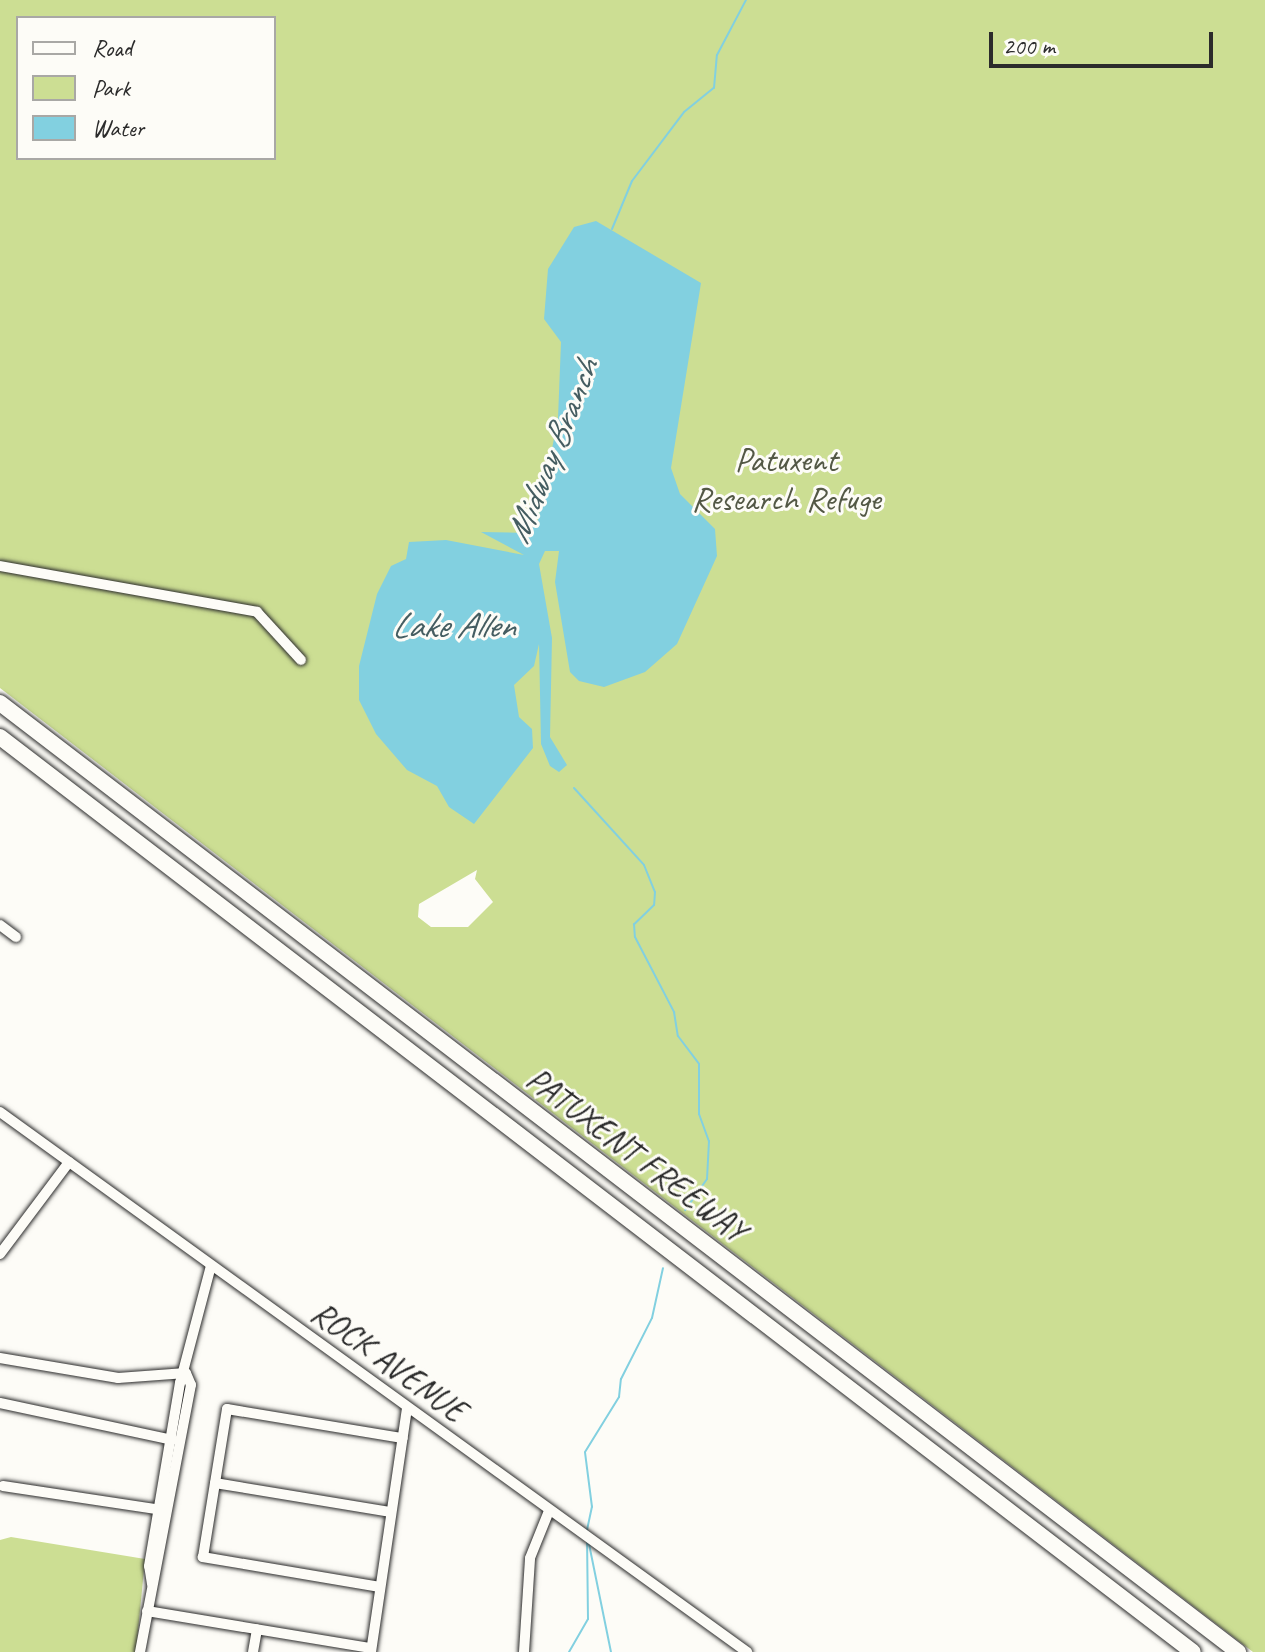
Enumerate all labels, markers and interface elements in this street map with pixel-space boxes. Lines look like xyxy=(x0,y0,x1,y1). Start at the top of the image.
legend xyxy=(16,16,276,160)
scale bar xyxy=(993,16,1217,66)
text: 200 m xyxy=(1003,31,1055,61)
text: Road xyxy=(92,33,132,63)
text: Park xyxy=(92,73,130,103)
text: Water xyxy=(92,113,144,143)
water label: Midway Branch xyxy=(495,353,609,549)
park label: Patuxent Research Refuge xyxy=(691,439,881,518)
water label: Lake Allen xyxy=(392,604,514,648)
street label: PATUXENT FREEWAY xyxy=(520,1059,754,1249)
street label: ROCK AVENUE xyxy=(304,1292,474,1430)

